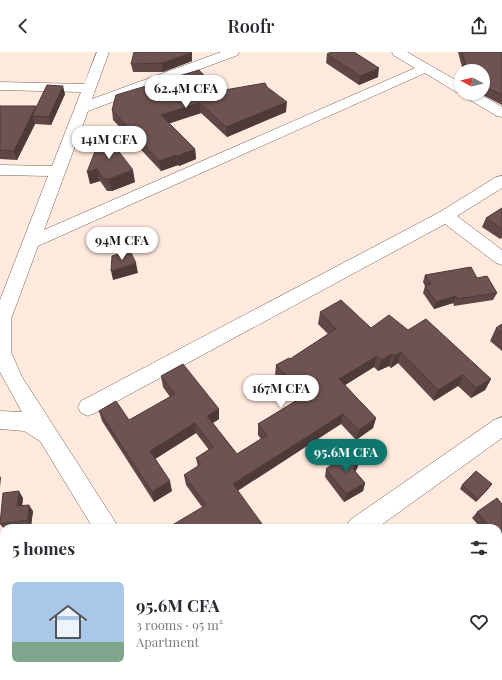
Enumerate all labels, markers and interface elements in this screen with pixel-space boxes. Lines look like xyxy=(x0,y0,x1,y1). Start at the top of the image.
text: Roofr xyxy=(228,14,274,38)
icon: back xyxy=(12,15,34,37)
icon: share xyxy=(468,15,490,37)
north arrow xyxy=(454,64,490,100)
map controls xyxy=(454,64,490,100)
pin: 62.4M CFA xyxy=(140,75,232,109)
text: 62.4M CFA xyxy=(154,79,218,96)
pin: 141M CFA xyxy=(68,126,150,160)
text: 141M CFA xyxy=(81,130,137,147)
pin: 94M CFA xyxy=(85,227,159,261)
text: 94M CFA xyxy=(95,231,149,248)
pin: 167M CFA xyxy=(240,375,322,409)
text: 167M CFA xyxy=(252,379,310,396)
pin: 95.6M CFA xyxy=(300,439,392,473)
text: 95.6M CFA xyxy=(314,443,378,460)
text: 5 homes xyxy=(12,537,75,559)
icon: filters xyxy=(468,537,490,559)
text: 95.6M CFA xyxy=(136,594,220,616)
icon: home xyxy=(44,598,92,646)
icon: heart xyxy=(468,611,490,633)
text: 3 rooms · 95 m² xyxy=(136,616,223,633)
text: Apartment xyxy=(136,633,199,650)

